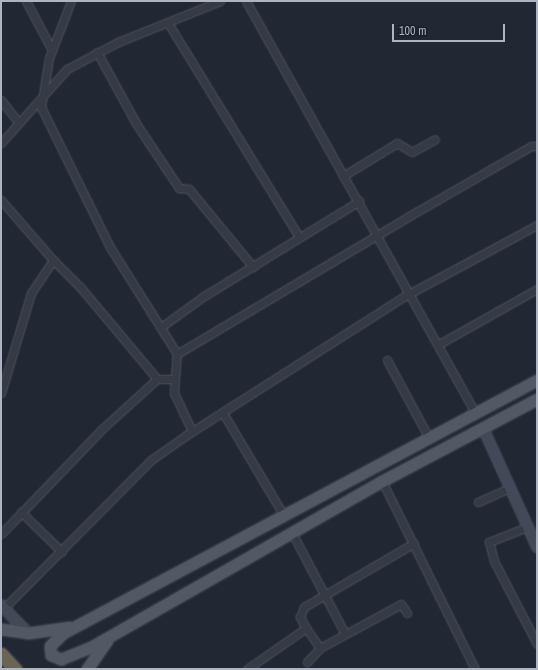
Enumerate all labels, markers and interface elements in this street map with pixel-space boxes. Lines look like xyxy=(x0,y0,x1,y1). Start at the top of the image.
scale bar xyxy=(394,16,507,42)
text: 100 m xyxy=(399,23,426,39)

